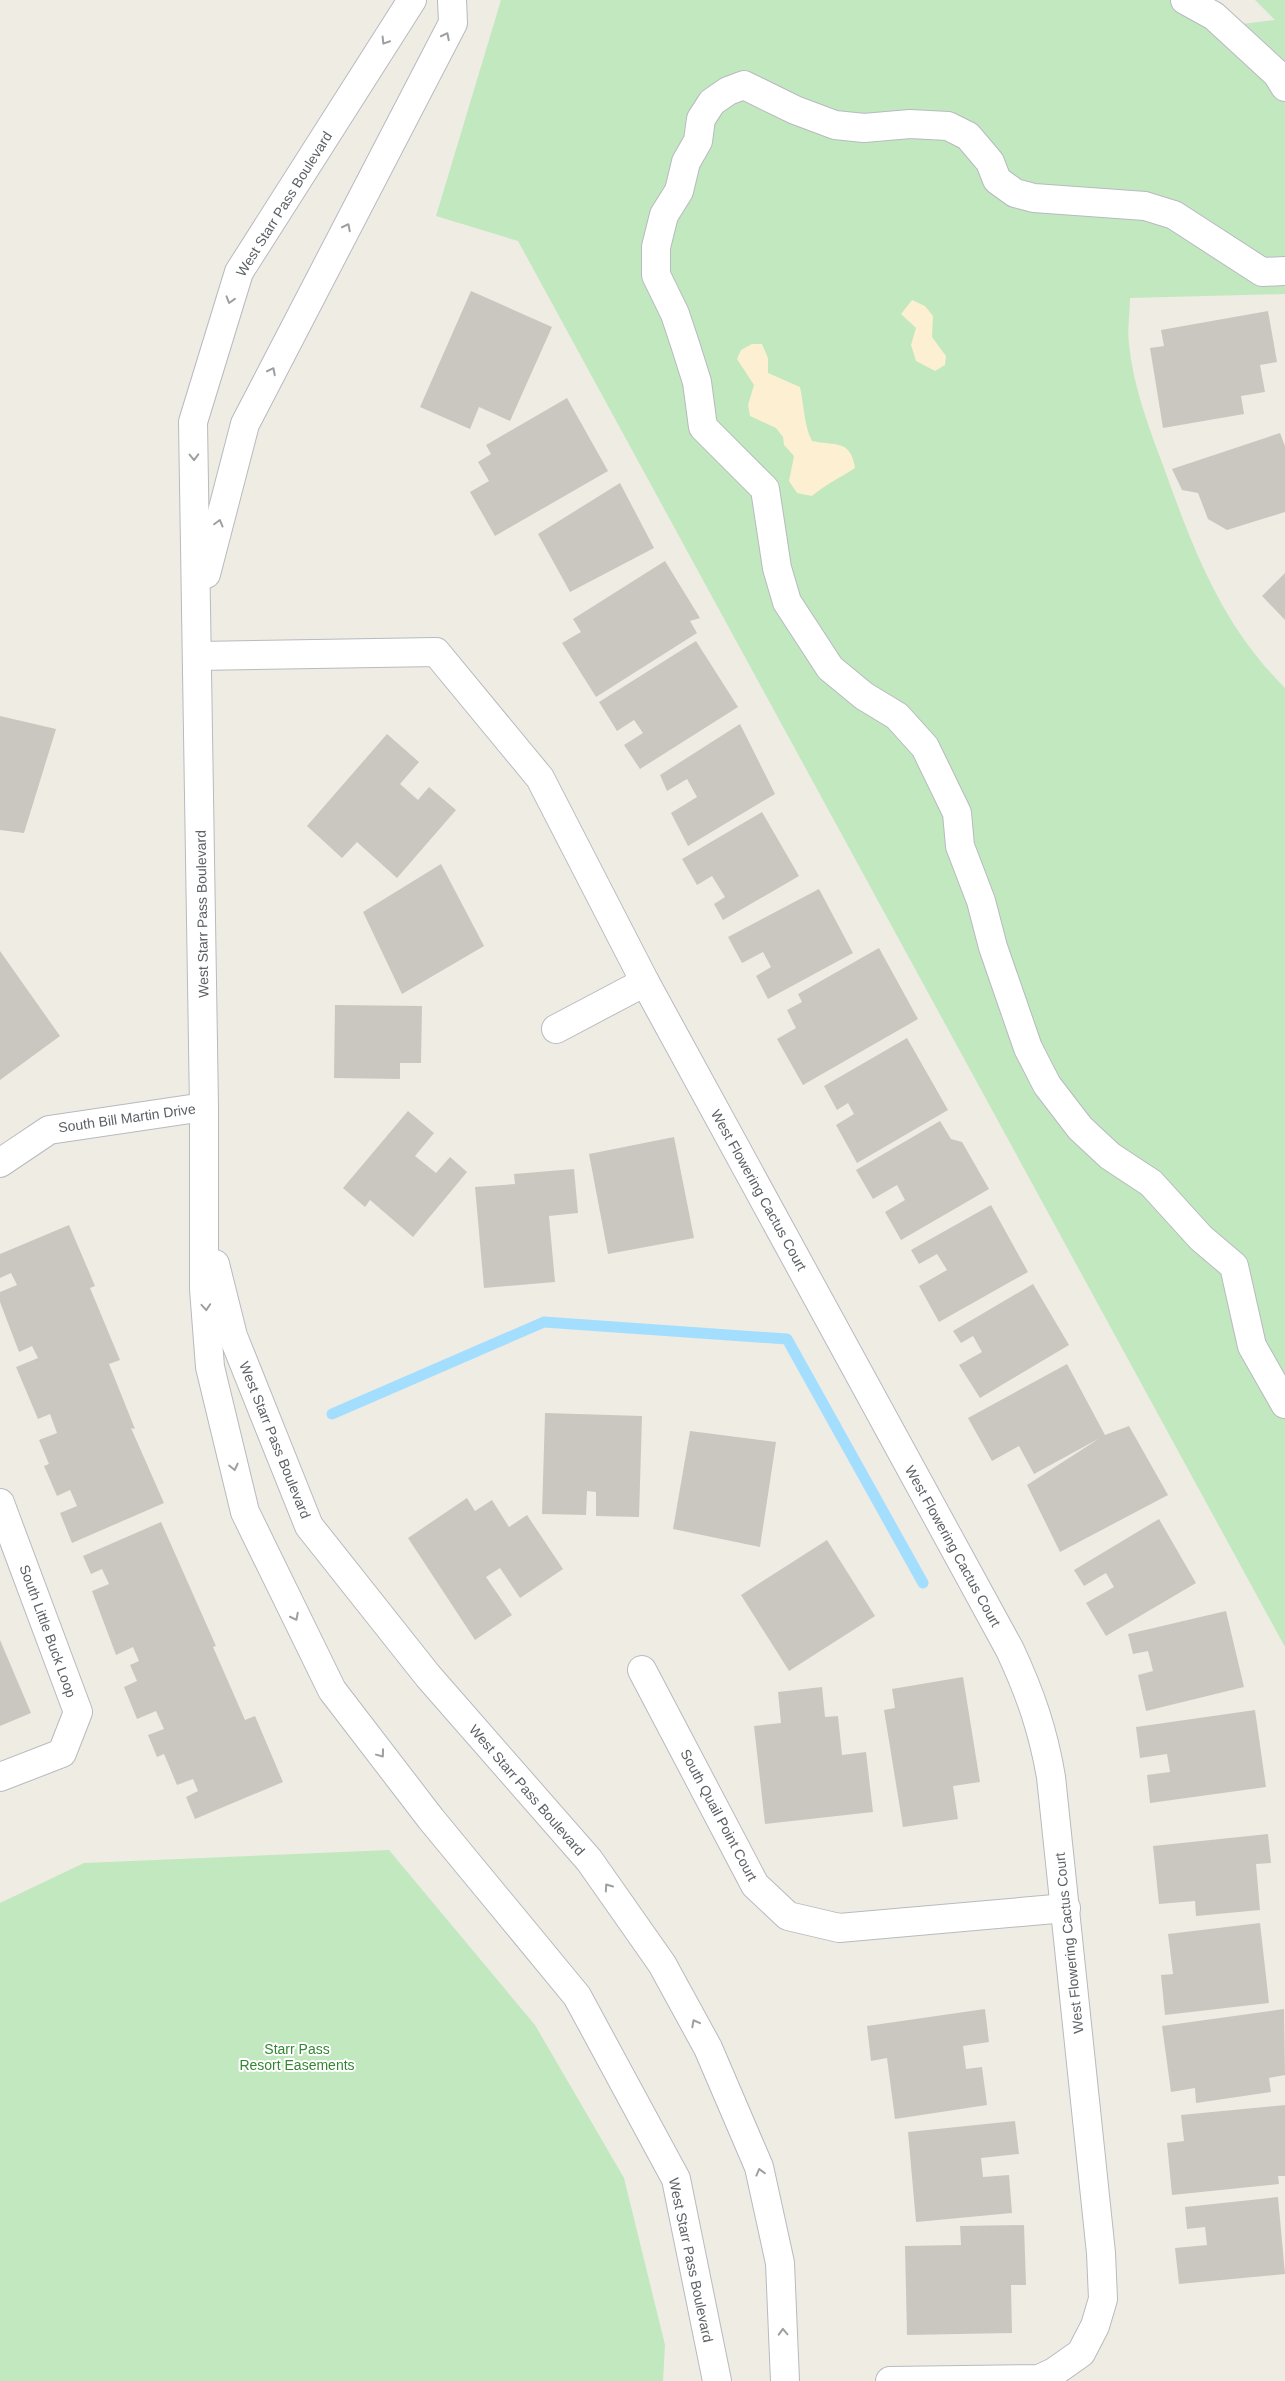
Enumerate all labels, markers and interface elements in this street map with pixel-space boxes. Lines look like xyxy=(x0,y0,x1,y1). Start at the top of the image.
one-way arrow xyxy=(440,32,450,41)
one-way arrow xyxy=(382,36,392,45)
street label: West Starr Pass Boulevard xyxy=(233,129,335,279)
one-way arrow xyxy=(341,223,351,232)
one-way arrow xyxy=(226,295,236,303)
one-way arrow xyxy=(266,367,276,376)
one-way arrow xyxy=(189,453,199,461)
one-way arrow xyxy=(213,519,224,528)
street label: West Starr Pass Boulevard xyxy=(193,830,211,998)
street label: South Bill Martin Drive xyxy=(57,1100,197,1136)
street label: West Flowering Cactus Court xyxy=(708,1107,810,1273)
one-way arrow xyxy=(200,1304,211,1312)
street label: West Starr Pass Boulevard xyxy=(236,1359,314,1521)
one-way arrow xyxy=(228,1462,239,1471)
street label: West Flowering Cactus Court xyxy=(902,1463,1004,1629)
street label: South Little Buck Loop xyxy=(17,1562,80,1700)
one-way arrow xyxy=(289,1611,299,1620)
street label: West Starr Pass Boulevard xyxy=(466,1721,588,1859)
street label: South Quail Point Court xyxy=(677,1746,761,1884)
one-way arrow xyxy=(375,1748,384,1758)
street label: West Flowering Cactus Court xyxy=(1052,1852,1086,2034)
one-way arrow xyxy=(605,1884,613,1893)
one-way arrow xyxy=(691,2020,701,2029)
park label: Starr Pass Resort Easements xyxy=(239,2041,355,2073)
one-way arrow xyxy=(755,2169,765,2177)
street label: West Starr Pass Boulevard xyxy=(666,2176,716,2344)
one-way arrow xyxy=(777,2328,788,2336)

